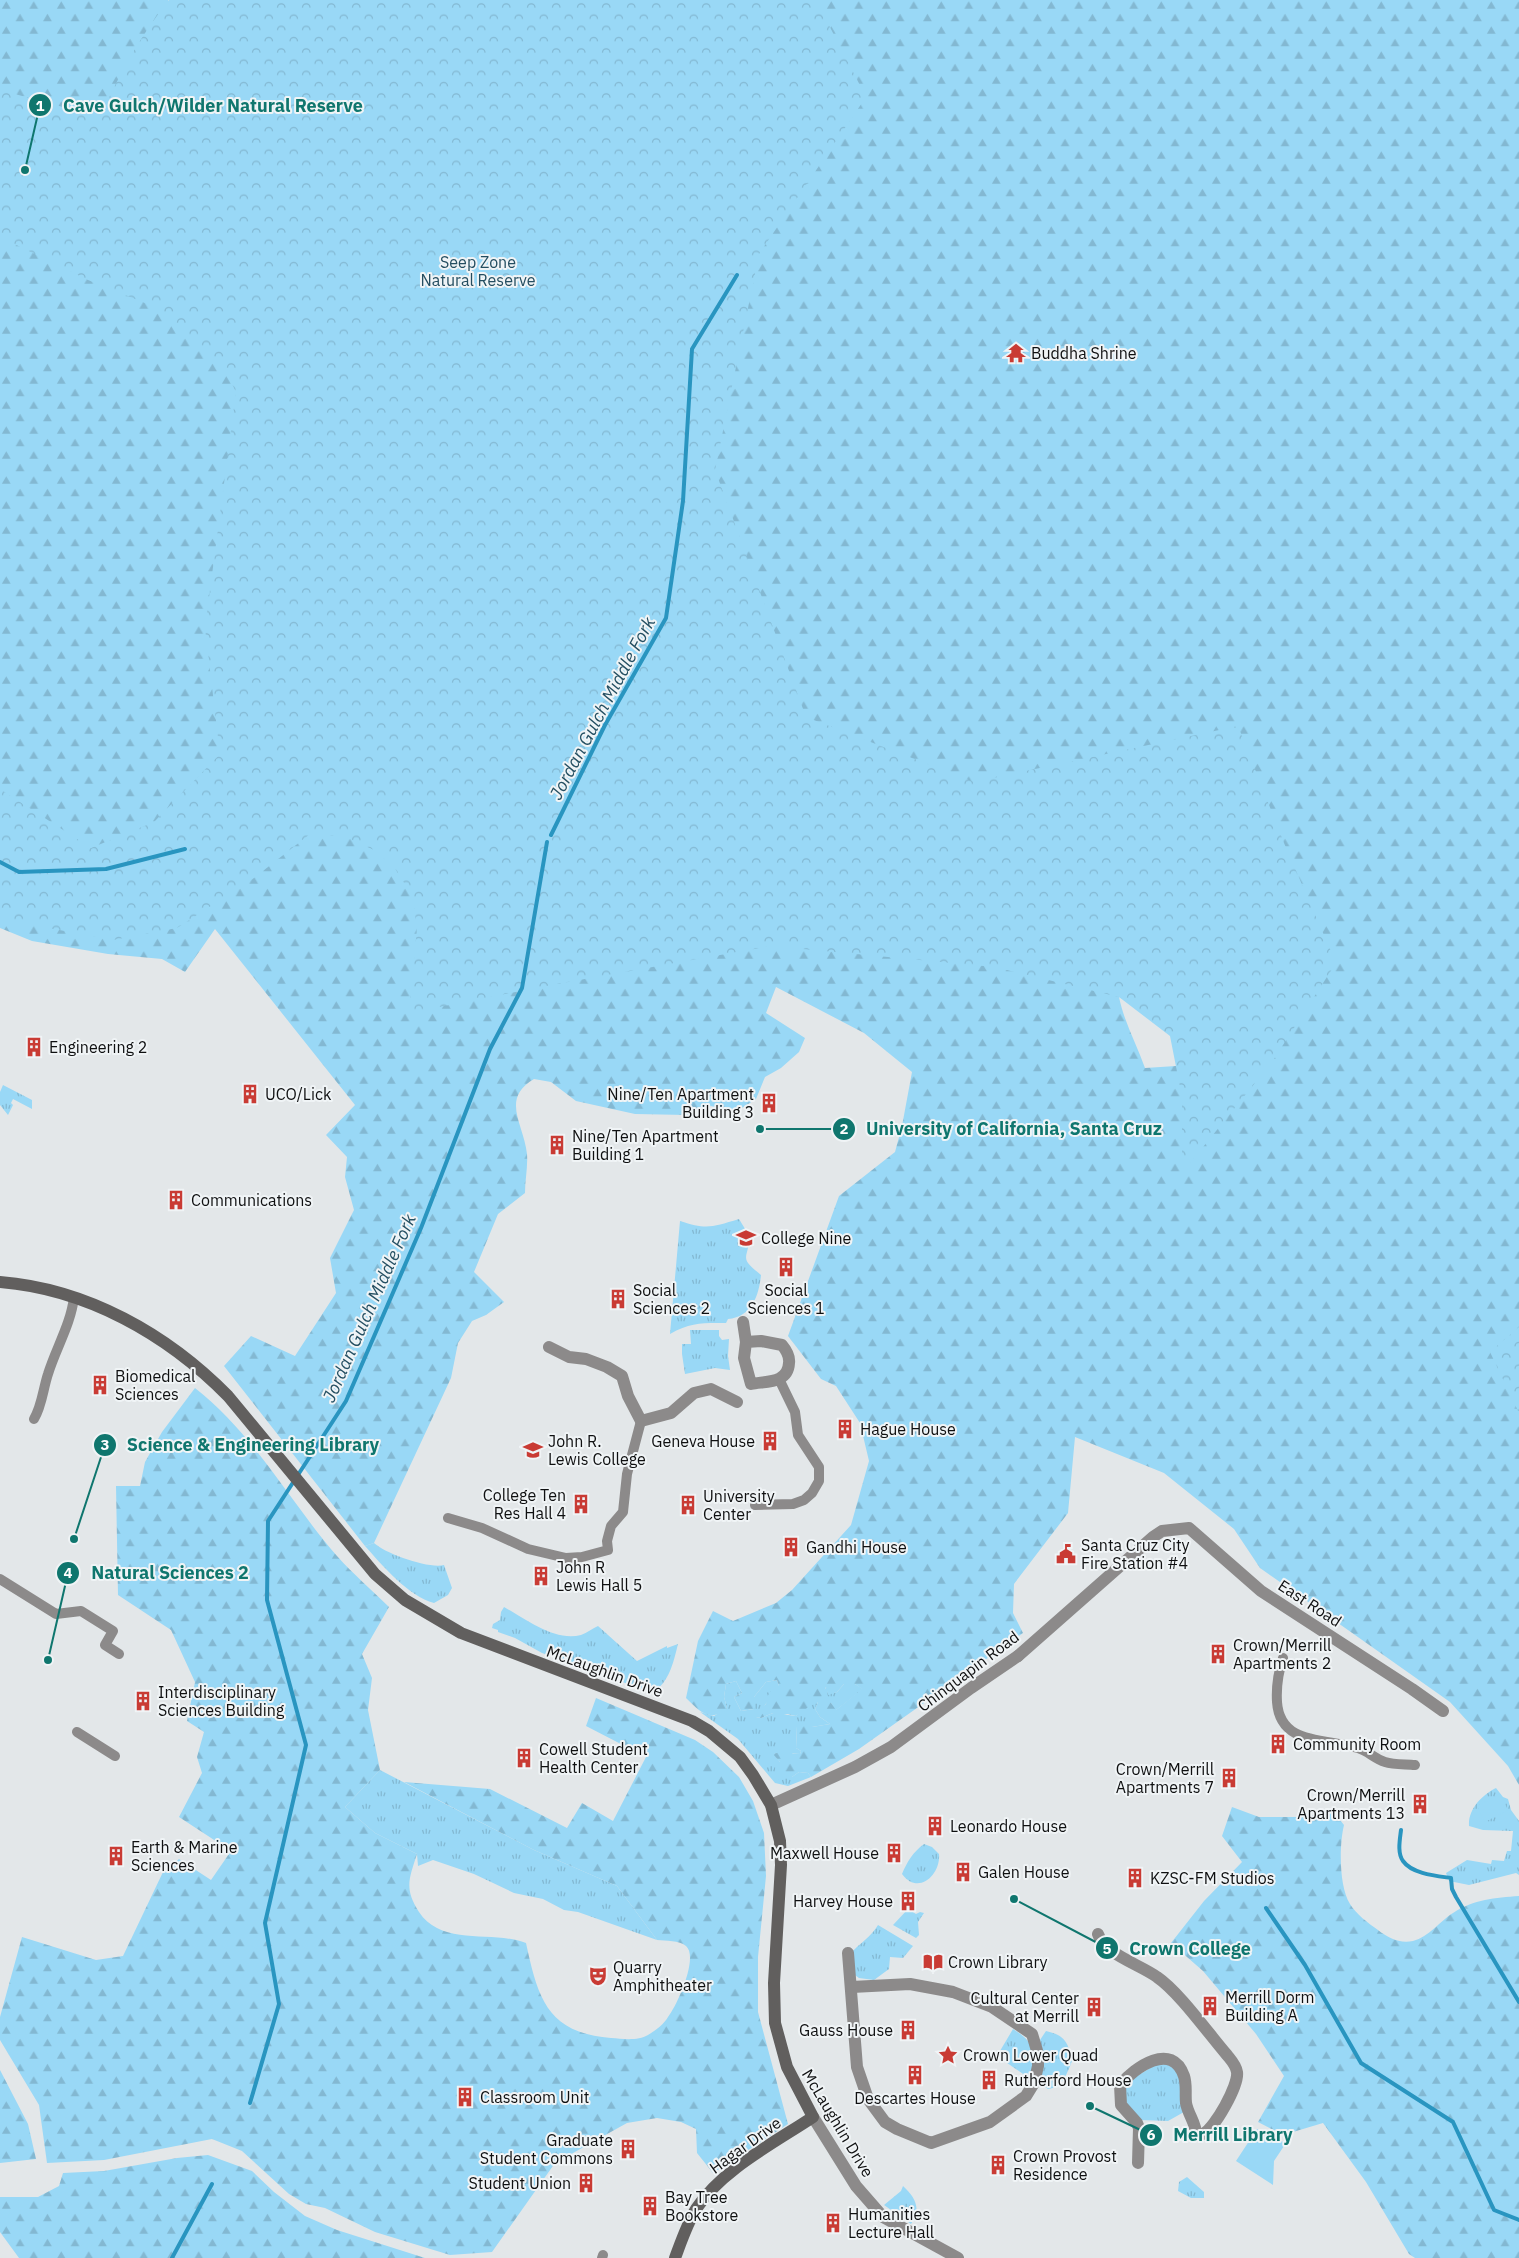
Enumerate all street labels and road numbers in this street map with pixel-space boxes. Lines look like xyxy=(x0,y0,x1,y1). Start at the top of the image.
street label: East Road xyxy=(1274,1575,1346,1631)
street label: Chinquapin Road xyxy=(913,1626,1023,1716)
street label: McLaughlin Drive xyxy=(544,1641,666,1701)
street label: McLaughlin Drive xyxy=(798,2065,878,2181)
street label: Hagar Drive xyxy=(705,2112,785,2178)

